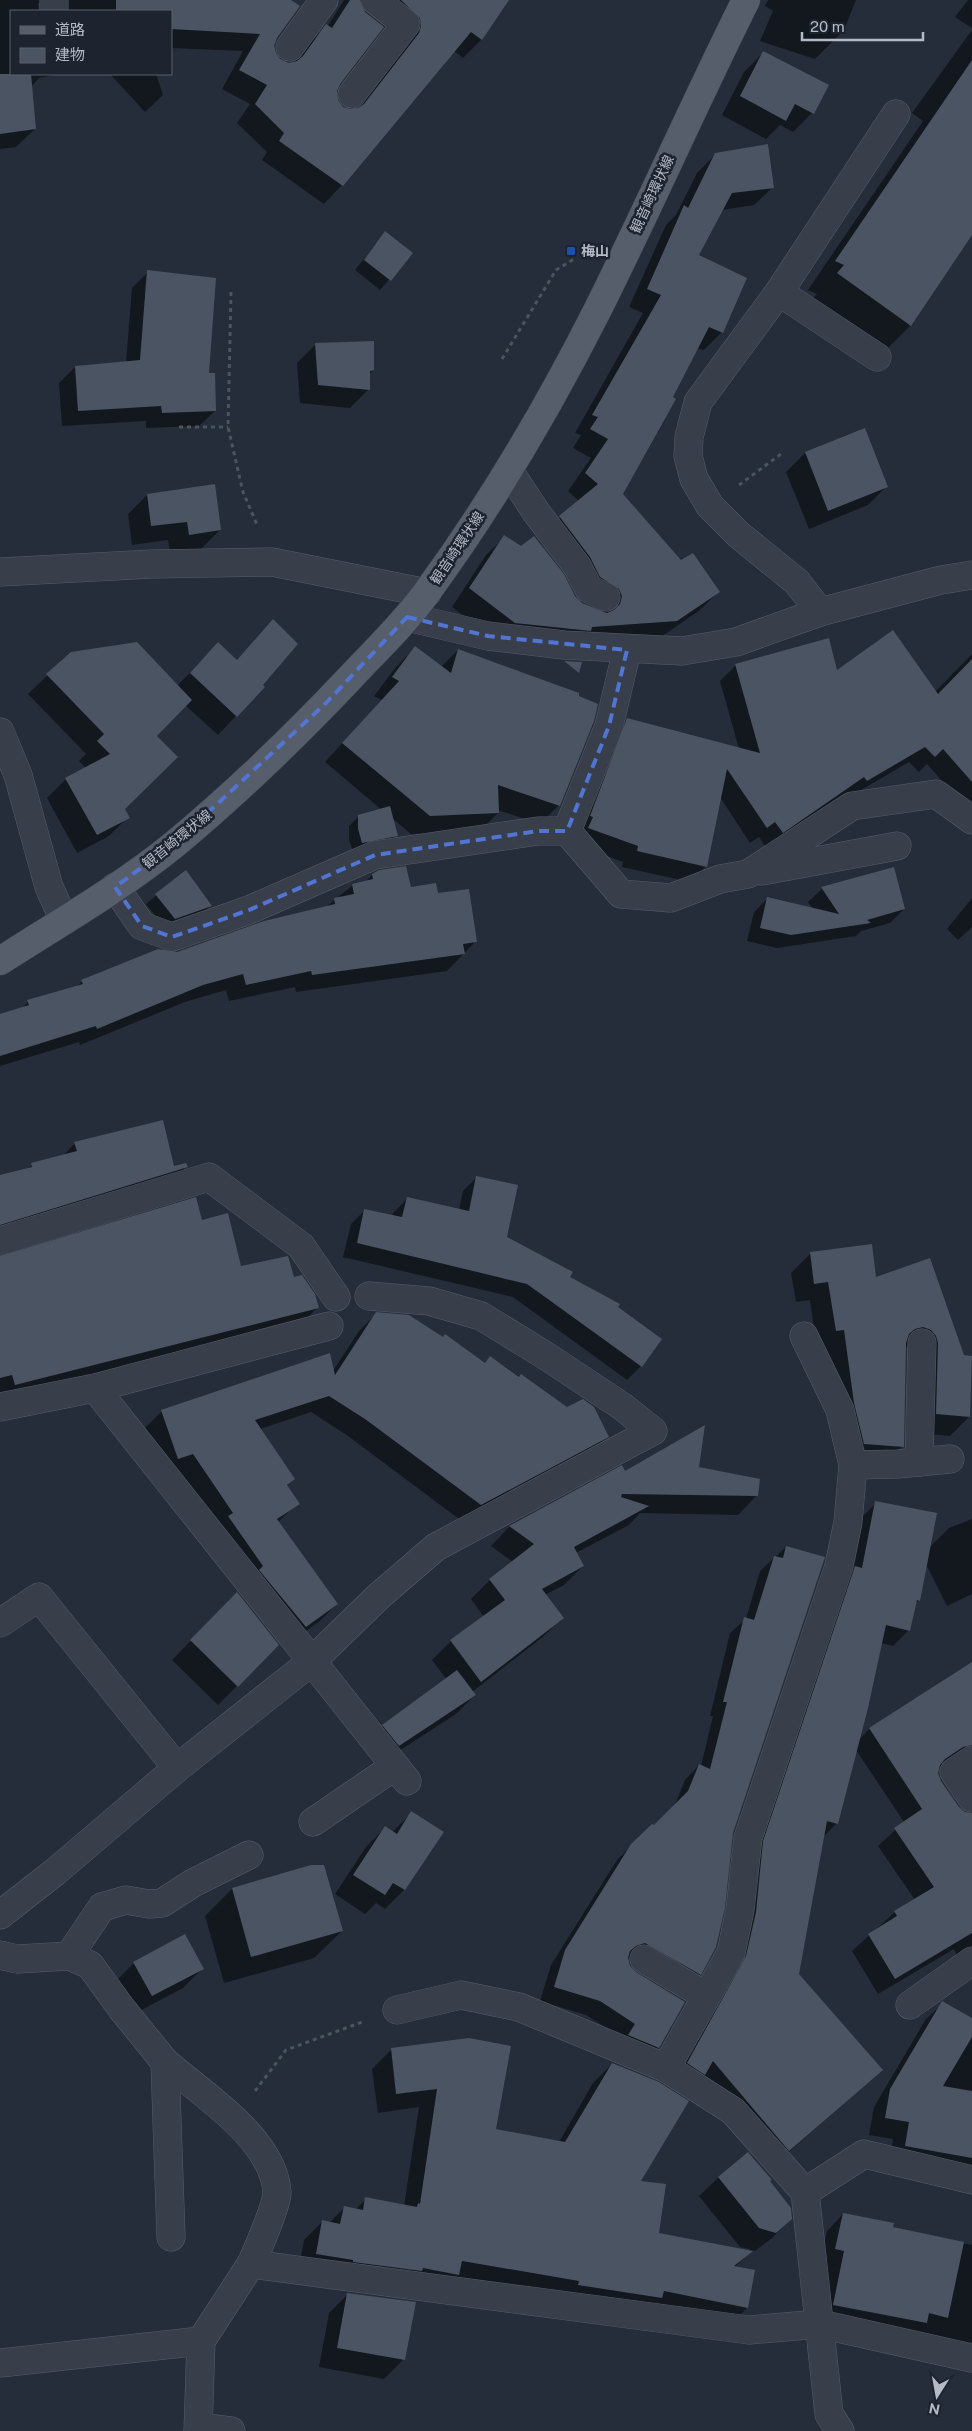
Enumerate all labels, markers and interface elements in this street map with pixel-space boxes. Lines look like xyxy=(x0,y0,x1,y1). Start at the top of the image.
legend xyxy=(10,10,172,75)
scale bar xyxy=(802,10,923,42)
text: 20 m xyxy=(810,18,845,35)
text: 道路 xyxy=(55,21,85,38)
text: 建物 xyxy=(55,46,85,63)
street label: 観音崎環状線 xyxy=(627,153,677,235)
place label: 梅山 xyxy=(581,243,609,259)
marker: 梅山 xyxy=(565,245,577,257)
street label: 観音崎環状線 xyxy=(427,509,487,587)
street label: 観音崎環状線 xyxy=(139,806,215,872)
north arrow xyxy=(912,2371,962,2421)
text: N xyxy=(928,2400,941,2418)

